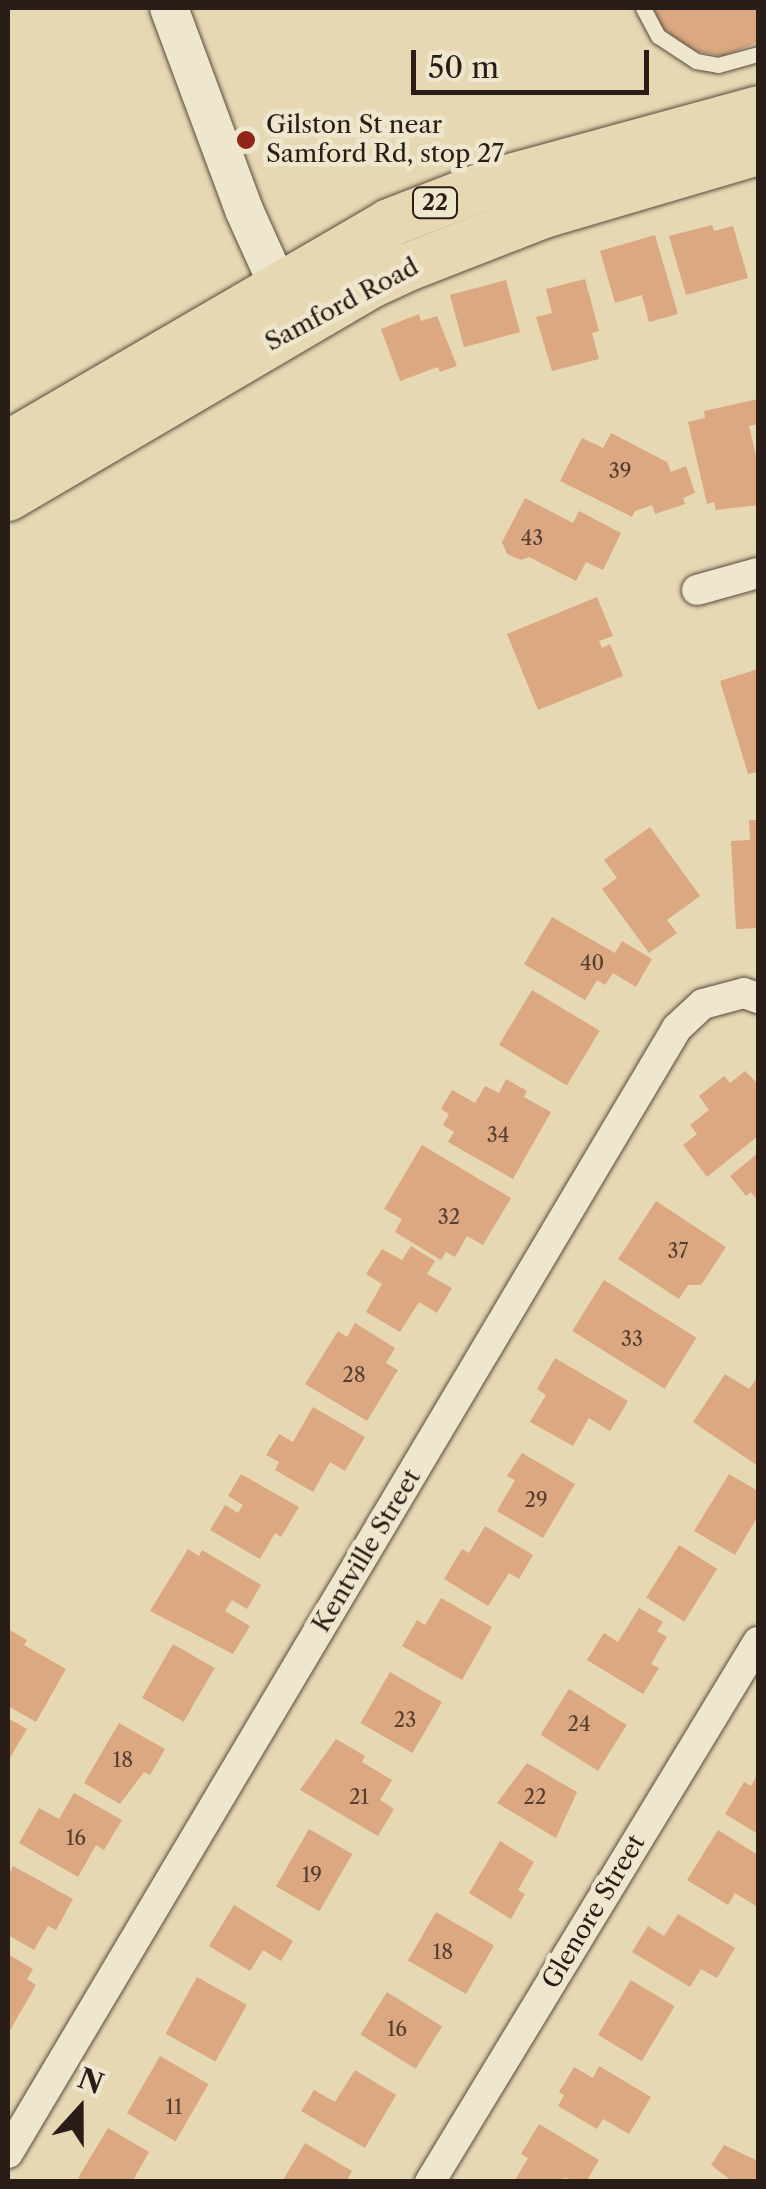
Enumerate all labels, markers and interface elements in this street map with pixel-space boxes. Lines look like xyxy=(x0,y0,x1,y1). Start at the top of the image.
scale bar xyxy=(416,30,654,92)
text: 50 m xyxy=(428,49,499,86)
place label: Gilston St near Samford Rd, stop 27 xyxy=(266,111,504,170)
marker: Gilston St near Samford Rd, stop 27 xyxy=(235,129,257,151)
road number: 22 xyxy=(410,186,460,220)
street label: Samford Road xyxy=(260,252,424,358)
house number: 39 xyxy=(609,459,631,483)
house number: 43 xyxy=(521,526,543,550)
house number: 40 xyxy=(580,951,604,975)
house number: 34 xyxy=(487,1123,509,1147)
house number: 32 xyxy=(438,1205,460,1229)
house number: 37 xyxy=(668,1239,688,1263)
house number: 33 xyxy=(621,1327,643,1351)
house number: 28 xyxy=(342,1363,366,1387)
street label: Kentville Street xyxy=(307,1464,427,1638)
house number: 29 xyxy=(524,1488,548,1512)
house number: 23 xyxy=(394,1708,416,1732)
house number: 24 xyxy=(567,1712,591,1736)
house number: 18 xyxy=(113,1748,133,1772)
house number: 21 xyxy=(349,1785,369,1809)
house number: 22 xyxy=(524,1785,546,1809)
house number: 16 xyxy=(66,1826,86,1850)
street label: Glenore Street xyxy=(536,1830,652,1994)
house number: 19 xyxy=(302,1863,322,1887)
house number: 18 xyxy=(433,1940,453,1964)
house number: 16 xyxy=(387,2017,407,2041)
north arrow xyxy=(30,2059,130,2159)
text: N xyxy=(73,2061,108,2101)
house number: 11 xyxy=(166,2095,182,2119)

